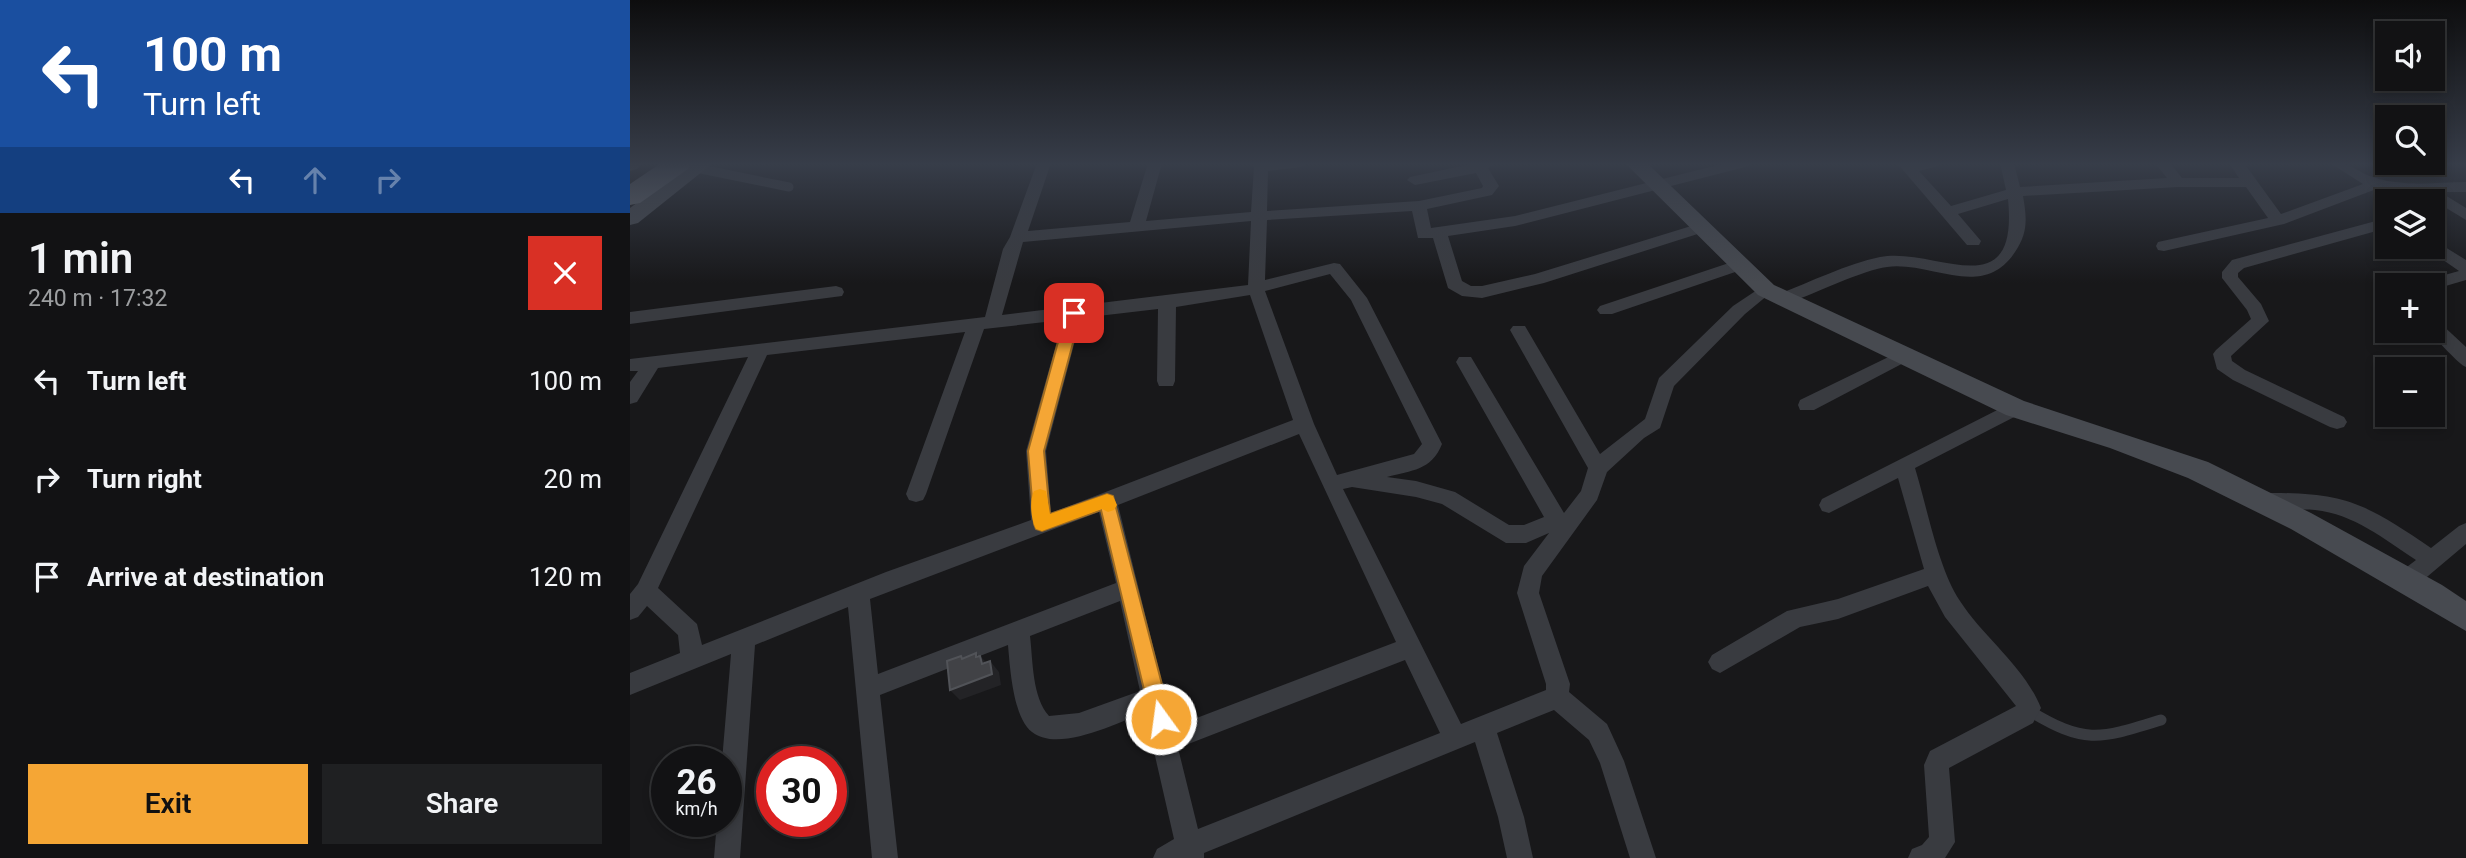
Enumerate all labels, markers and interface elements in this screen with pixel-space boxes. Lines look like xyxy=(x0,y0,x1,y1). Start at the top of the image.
map controls xyxy=(2375,21,2445,427)
button: sound xyxy=(2375,21,2445,91)
text: 100 m xyxy=(143,26,282,83)
icon: left xyxy=(28,28,119,119)
text: Turn left xyxy=(143,85,261,123)
button: search xyxy=(2375,105,2445,175)
icon: left xyxy=(223,161,261,199)
icon: ahead xyxy=(296,161,334,199)
icon: right xyxy=(369,161,407,199)
button: layers xyxy=(2375,189,2445,259)
text: 1 min xyxy=(28,234,133,283)
button: close xyxy=(528,236,602,310)
button: + xyxy=(2375,273,2445,343)
pin xyxy=(1044,283,1104,343)
text: 240 m · 17:32 xyxy=(28,285,167,312)
icon: arrive xyxy=(1055,294,1093,332)
button: − xyxy=(2375,357,2445,427)
icon: left xyxy=(28,362,66,400)
text: Turn left xyxy=(87,366,186,396)
text: 100 m xyxy=(529,366,602,396)
icon: right xyxy=(28,460,66,498)
text: Turn right xyxy=(87,464,202,494)
text: 20 m xyxy=(544,464,602,494)
icon: arrive xyxy=(28,558,66,596)
text: Arrive at destination xyxy=(87,562,324,592)
text: 120 m xyxy=(529,562,602,592)
position arrow xyxy=(1124,682,1198,756)
speed limit sign: 30 xyxy=(756,746,847,837)
text: 26 xyxy=(676,762,717,803)
button: Exit xyxy=(28,764,308,844)
button: Share xyxy=(322,764,602,844)
text: km/h xyxy=(675,798,718,819)

